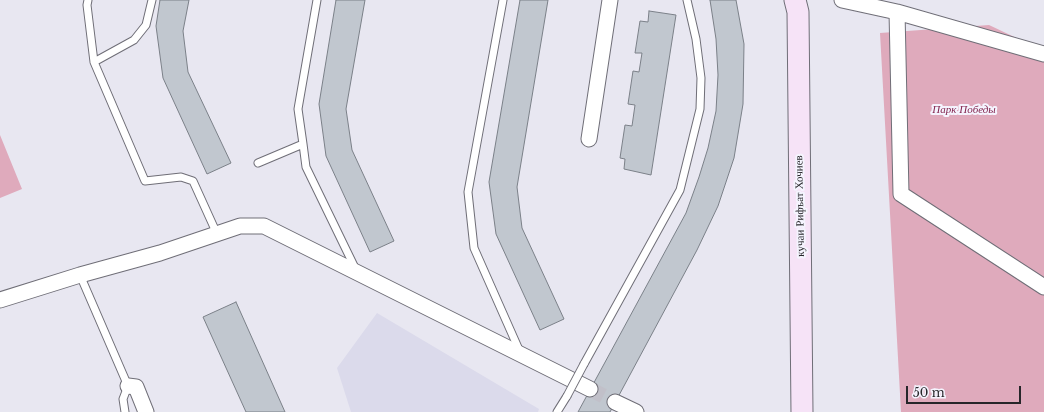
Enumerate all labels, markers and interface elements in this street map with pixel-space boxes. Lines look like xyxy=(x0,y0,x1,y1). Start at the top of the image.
park label: Парк Победы xyxy=(932,103,996,117)
street label: кучаи Рифъат Хочиев xyxy=(793,155,807,257)
scale bar xyxy=(908,378,1023,404)
text: 50 m xyxy=(913,385,945,400)

